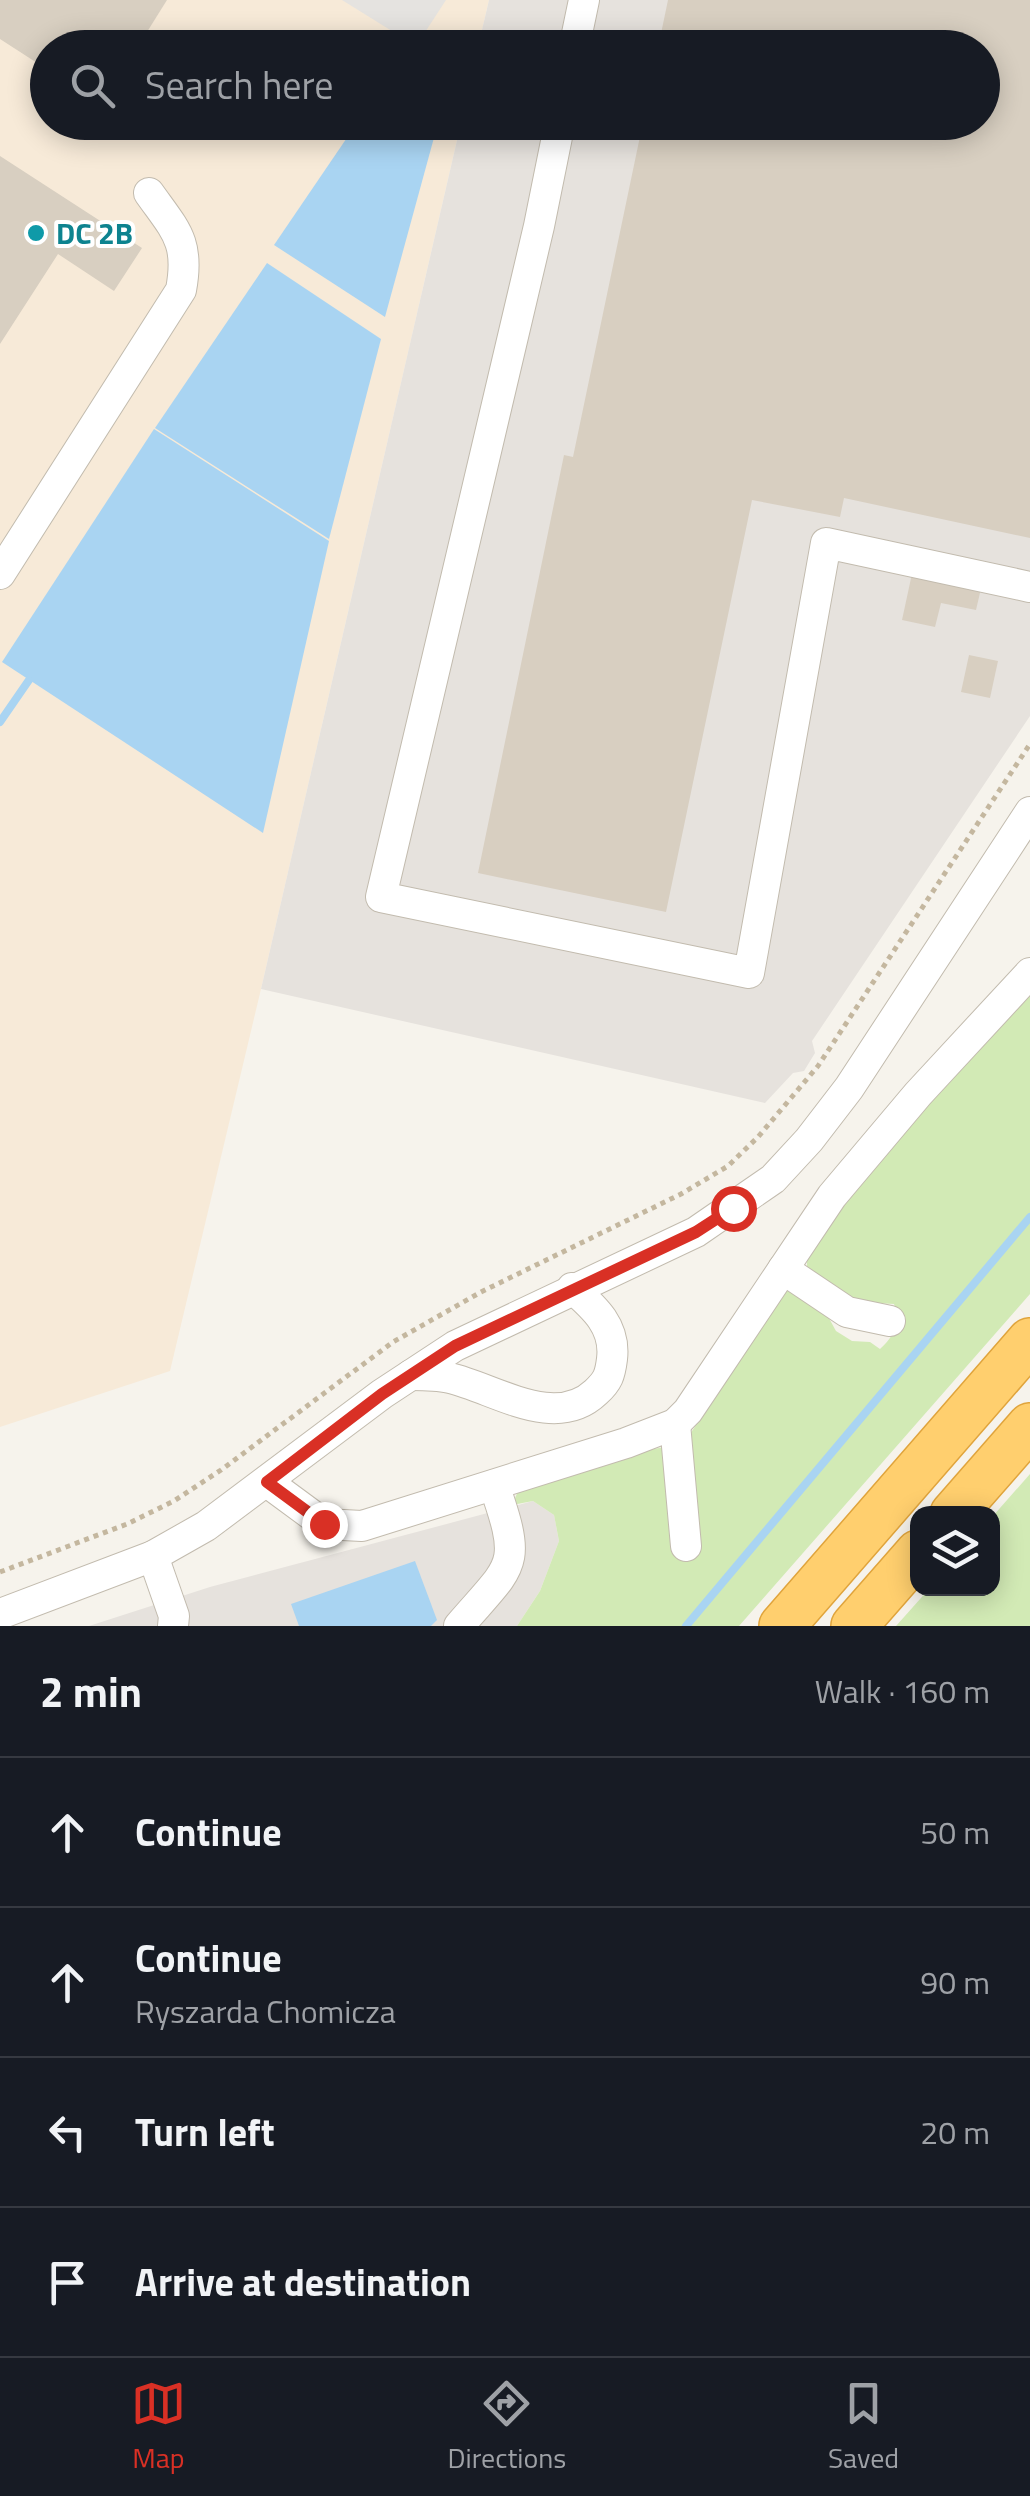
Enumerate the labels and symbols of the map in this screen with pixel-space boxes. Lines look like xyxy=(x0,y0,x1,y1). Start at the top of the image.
place label: DC 2B xyxy=(56,210,133,256)
marker: DC 2B xyxy=(25,222,47,244)
route start xyxy=(711,1186,757,1232)
route end xyxy=(302,1502,348,1548)

